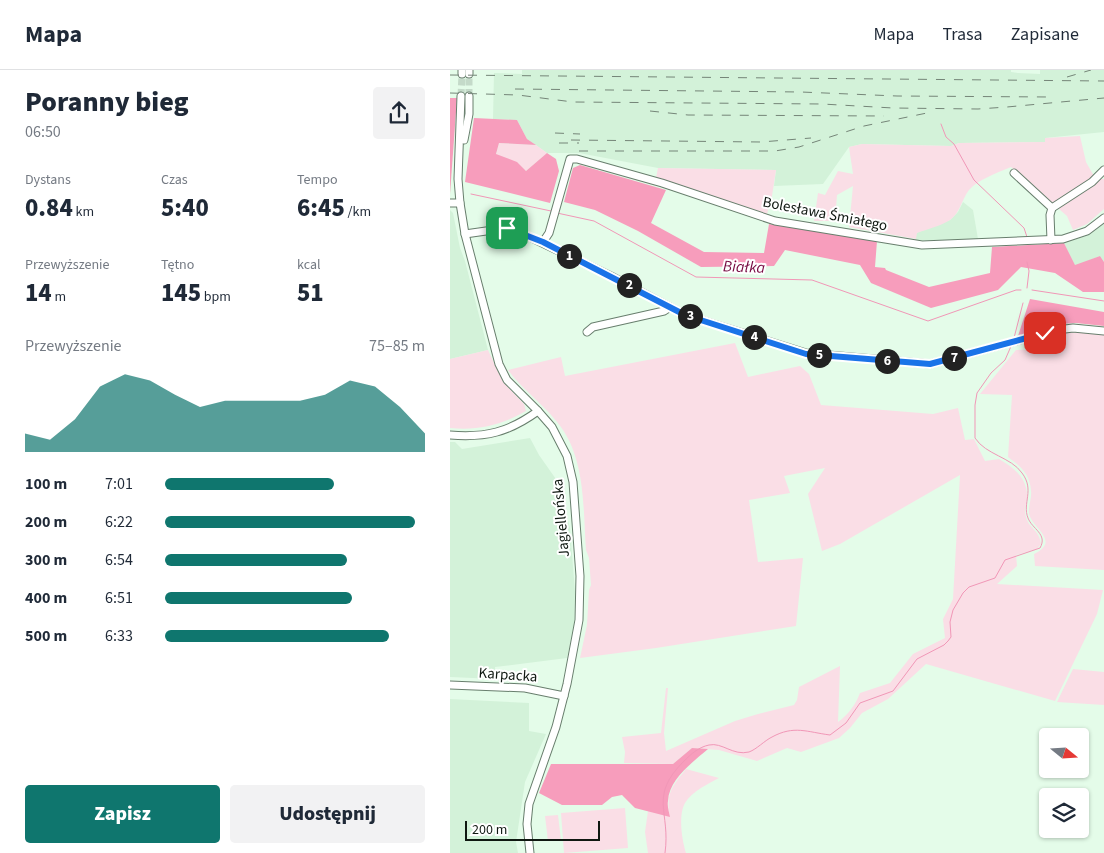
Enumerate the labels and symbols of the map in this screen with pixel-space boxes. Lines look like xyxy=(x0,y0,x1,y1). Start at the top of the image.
street label: Bolesława Śmiałego xyxy=(761,192,889,236)
pin xyxy=(486,207,528,249)
pin: 1 xyxy=(556,244,582,268)
water label: Białka xyxy=(723,255,766,279)
pin: 2 xyxy=(616,272,642,298)
pin: 3 xyxy=(678,304,702,328)
pin xyxy=(1024,312,1066,354)
pin: 4 xyxy=(742,324,766,350)
pin: 5 xyxy=(806,342,832,368)
pin: 7 xyxy=(942,346,966,370)
pin: 6 xyxy=(874,348,900,374)
street label: Jagiellońska xyxy=(547,478,575,558)
street label: Karpacka xyxy=(478,662,538,688)
north arrow xyxy=(1039,728,1089,778)
scale bar xyxy=(465,818,600,841)

